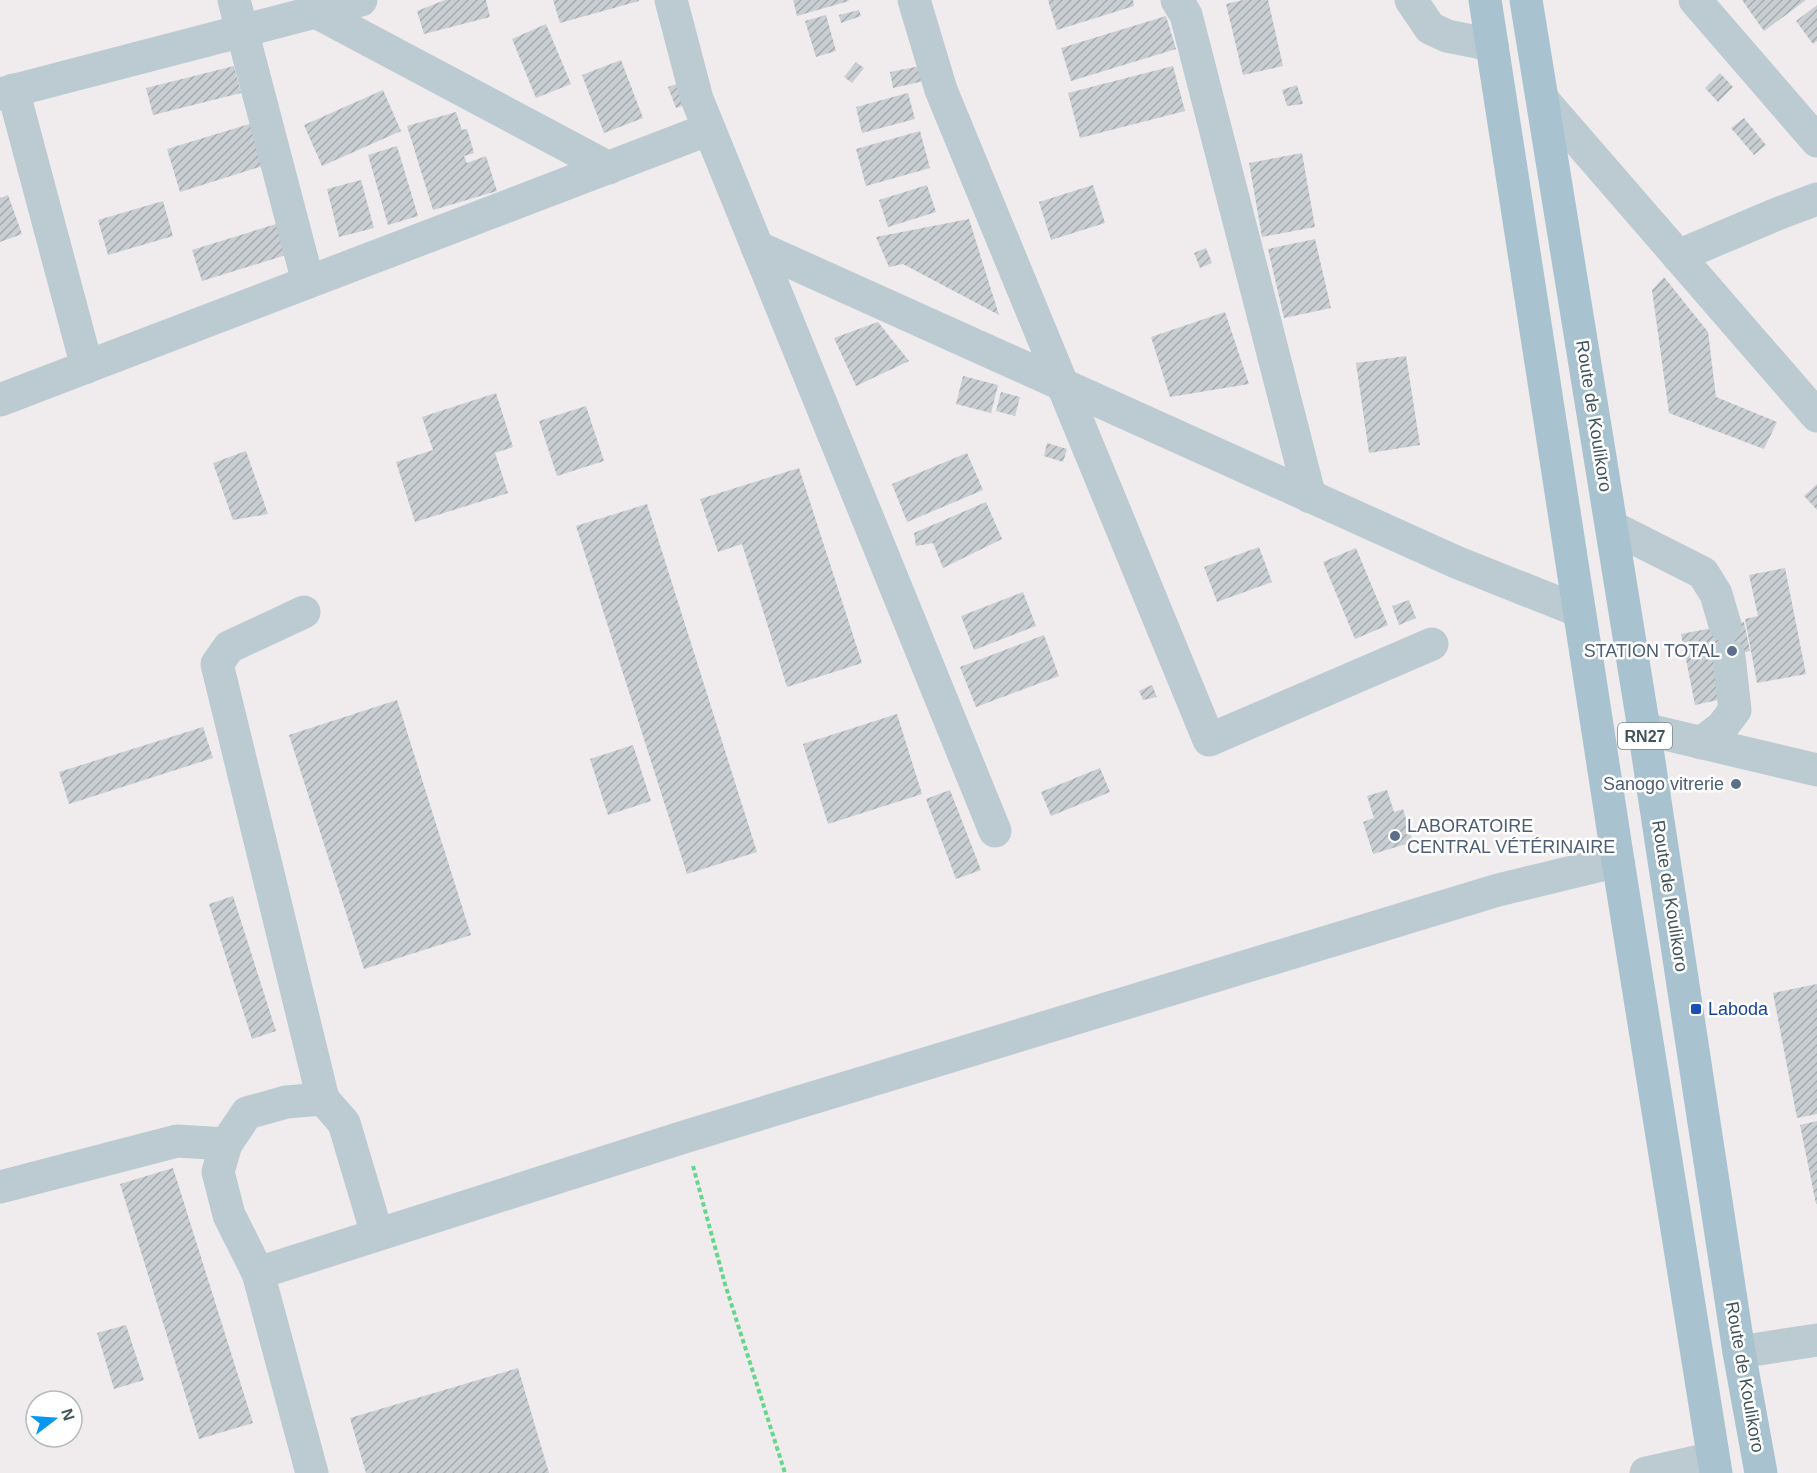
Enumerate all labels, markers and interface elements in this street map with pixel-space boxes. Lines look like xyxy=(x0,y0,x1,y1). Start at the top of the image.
street label: Route de Koulikoro xyxy=(1572,339,1616,493)
place label: STATION TOTAL xyxy=(1584,641,1720,661)
marker: STATION TOTAL xyxy=(1725,644,1739,658)
road number: RN27 xyxy=(1618,723,1672,749)
place label: Sanogo vitrerie xyxy=(1603,774,1724,794)
marker: Sanogo vitrerie xyxy=(1729,777,1743,791)
place label: LABORATOIRE CENTRAL VÉTÉRINAIRE xyxy=(1407,816,1615,857)
street label: Route de Koulikoro xyxy=(1648,819,1692,973)
marker: LABORATOIRE CENTRAL VÉTÉRINAIRE xyxy=(1388,829,1402,843)
place label: Laboda xyxy=(1708,999,1769,1019)
marker: Laboda xyxy=(1689,1002,1703,1016)
street label: Route de Koulikoro xyxy=(1722,1300,1768,1454)
north arrow xyxy=(24,1389,84,1449)
text: N xyxy=(58,1407,78,1423)

